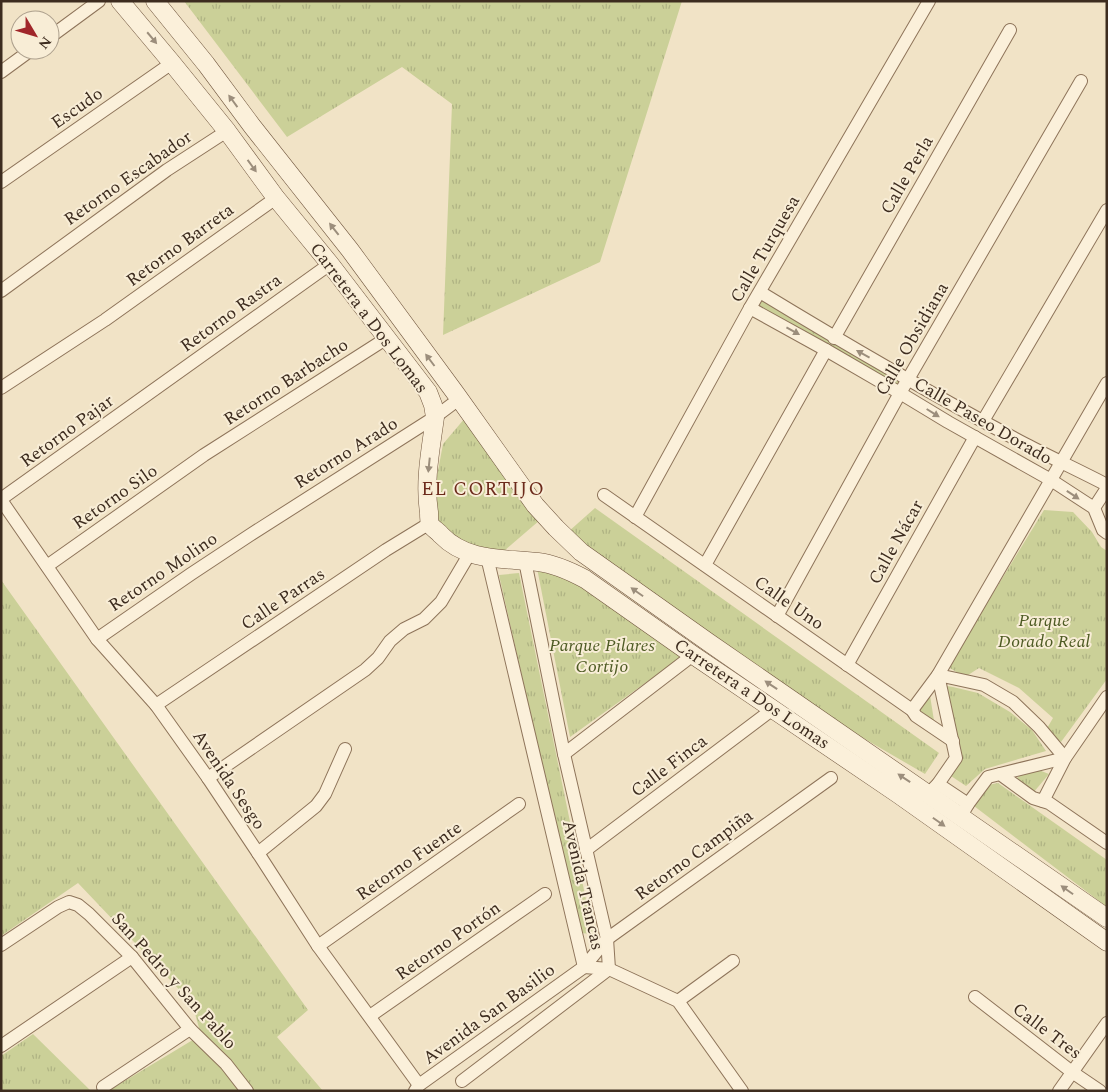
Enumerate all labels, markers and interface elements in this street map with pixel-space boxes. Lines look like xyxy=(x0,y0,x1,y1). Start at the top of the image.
north arrow xyxy=(10,10,60,60)
text: N xyxy=(33,32,57,54)
one-way arrow xyxy=(146,32,158,44)
street label: Escudo xyxy=(45,80,109,136)
one-way arrow xyxy=(228,94,238,108)
street label: Retorno Escabador xyxy=(58,124,198,232)
street label: Calle Perla xyxy=(874,131,940,219)
one-way arrow xyxy=(247,159,258,172)
street label: Calle Turquesa xyxy=(723,190,807,308)
street label: Retorno Barreta xyxy=(121,197,240,293)
one-way arrow xyxy=(328,223,339,236)
street label: Carretera a Dos Lomas xyxy=(303,237,435,399)
street label: Retorno Rastra xyxy=(175,267,288,359)
street label: Calle Obsidiana xyxy=(868,277,956,401)
one-way arrow xyxy=(786,327,800,336)
street label: Retorno Barbacho xyxy=(218,331,354,433)
one-way arrow xyxy=(856,350,871,358)
one-way arrow xyxy=(426,353,436,366)
street label: Calle Paseo Dorado xyxy=(909,370,1057,472)
street label: Retorno Pajar xyxy=(15,388,119,474)
one-way arrow xyxy=(927,409,940,418)
street label: Retorno Arado xyxy=(289,410,403,496)
one-way arrow xyxy=(425,457,433,473)
street label: Retorno Silo xyxy=(67,458,163,536)
district label: EL CORTIJO xyxy=(421,475,545,504)
one-way arrow xyxy=(1067,490,1080,500)
street label: Calle Nácar xyxy=(862,495,930,589)
street label: Retorno Molino xyxy=(103,525,223,619)
street label: Calle Parras xyxy=(235,561,331,637)
street label: Calle Uno xyxy=(748,569,830,637)
one-way arrow xyxy=(631,587,644,597)
park label: Parque Dorado Real xyxy=(998,607,1091,655)
park label: Parque Pilares Cortijo xyxy=(549,632,656,680)
street label: Carretera a Dos Lomas xyxy=(669,632,835,756)
one-way arrow xyxy=(764,680,778,690)
street label: Avenida Sesgo xyxy=(186,725,272,835)
street label: Calle Finca xyxy=(625,728,713,804)
one-way arrow xyxy=(897,773,911,783)
street label: Retorno Campiña xyxy=(629,803,759,907)
street label: Retorno Fuente xyxy=(351,814,467,908)
street label: Avenida Trancas xyxy=(555,817,611,953)
one-way arrow xyxy=(932,818,946,827)
one-way arrow xyxy=(1060,885,1073,895)
street label: Retorno Portón xyxy=(390,895,506,987)
street label: San Pedro y San Pablo xyxy=(105,906,243,1056)
street label: Avenida San Basilio xyxy=(417,957,561,1071)
street label: Calle Tres xyxy=(1007,996,1087,1066)

